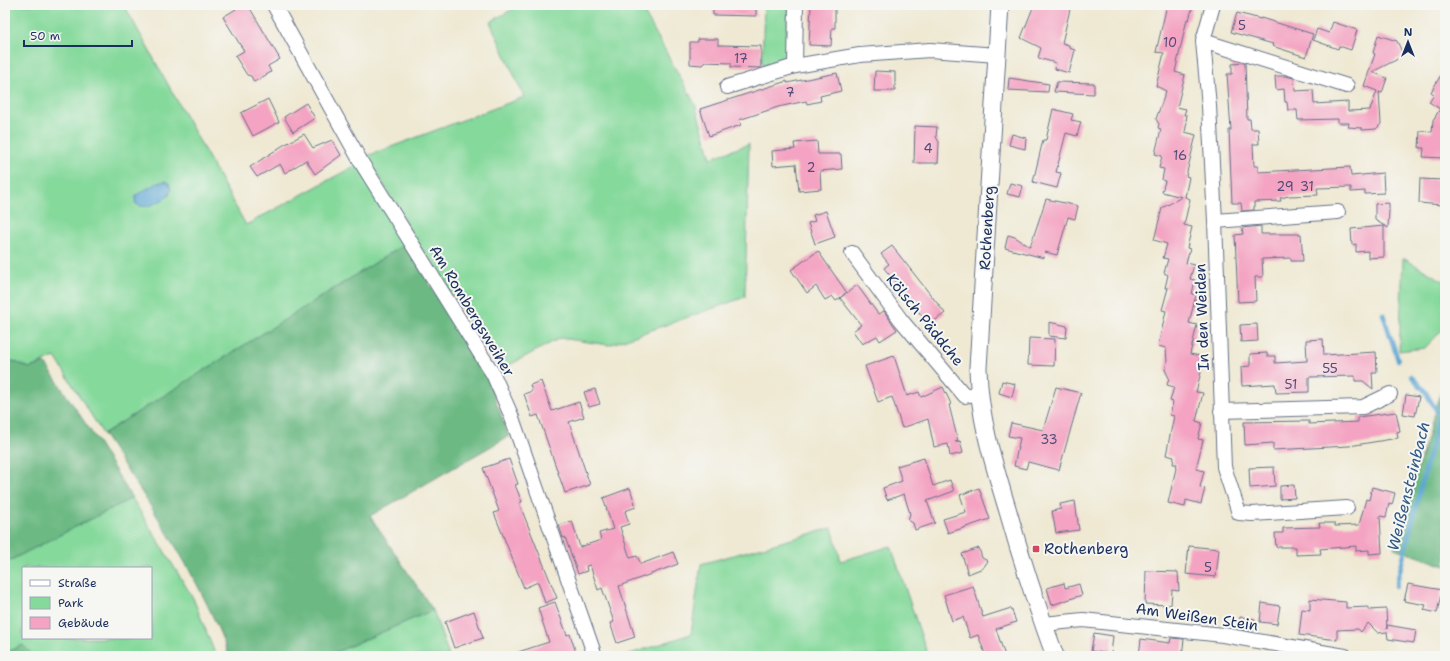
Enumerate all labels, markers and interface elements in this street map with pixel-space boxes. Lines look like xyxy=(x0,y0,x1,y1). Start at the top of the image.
house number: 5 xyxy=(1238,17,1246,34)
scale bar xyxy=(24,22,132,48)
north arrow xyxy=(1388,22,1428,62)
text: N xyxy=(1404,25,1413,40)
text: 50 m xyxy=(30,28,60,44)
house number: 10 xyxy=(1163,34,1177,51)
house number: 17 xyxy=(734,50,748,67)
house number: 7 xyxy=(785,84,795,101)
house number: 4 xyxy=(923,140,933,157)
house number: 16 xyxy=(1173,147,1187,164)
house number: 2 xyxy=(806,159,816,176)
house number: 29 xyxy=(1276,178,1294,195)
house number: 31 xyxy=(1300,178,1314,195)
street label: Rothenberg xyxy=(975,185,999,271)
street label: Am Rombergsweiher xyxy=(425,242,519,380)
street label: In den Weiden xyxy=(1190,263,1214,371)
street label: Kölsch Päddche xyxy=(882,270,968,370)
house number: 55 xyxy=(1322,360,1338,377)
house number: 51 xyxy=(1285,376,1297,393)
water label: Weißensteinbach xyxy=(1382,419,1435,553)
house number: 33 xyxy=(1040,431,1058,448)
place label: Rothenberg xyxy=(1044,539,1129,559)
marker: Rothenberg xyxy=(1031,544,1041,554)
house number: 5 xyxy=(1204,559,1212,576)
legend xyxy=(22,567,152,639)
text: Straße xyxy=(58,575,97,591)
text: Park xyxy=(58,595,84,611)
street label: Am Weißen Stein xyxy=(1134,599,1260,635)
text: Gebäude xyxy=(58,615,109,631)

